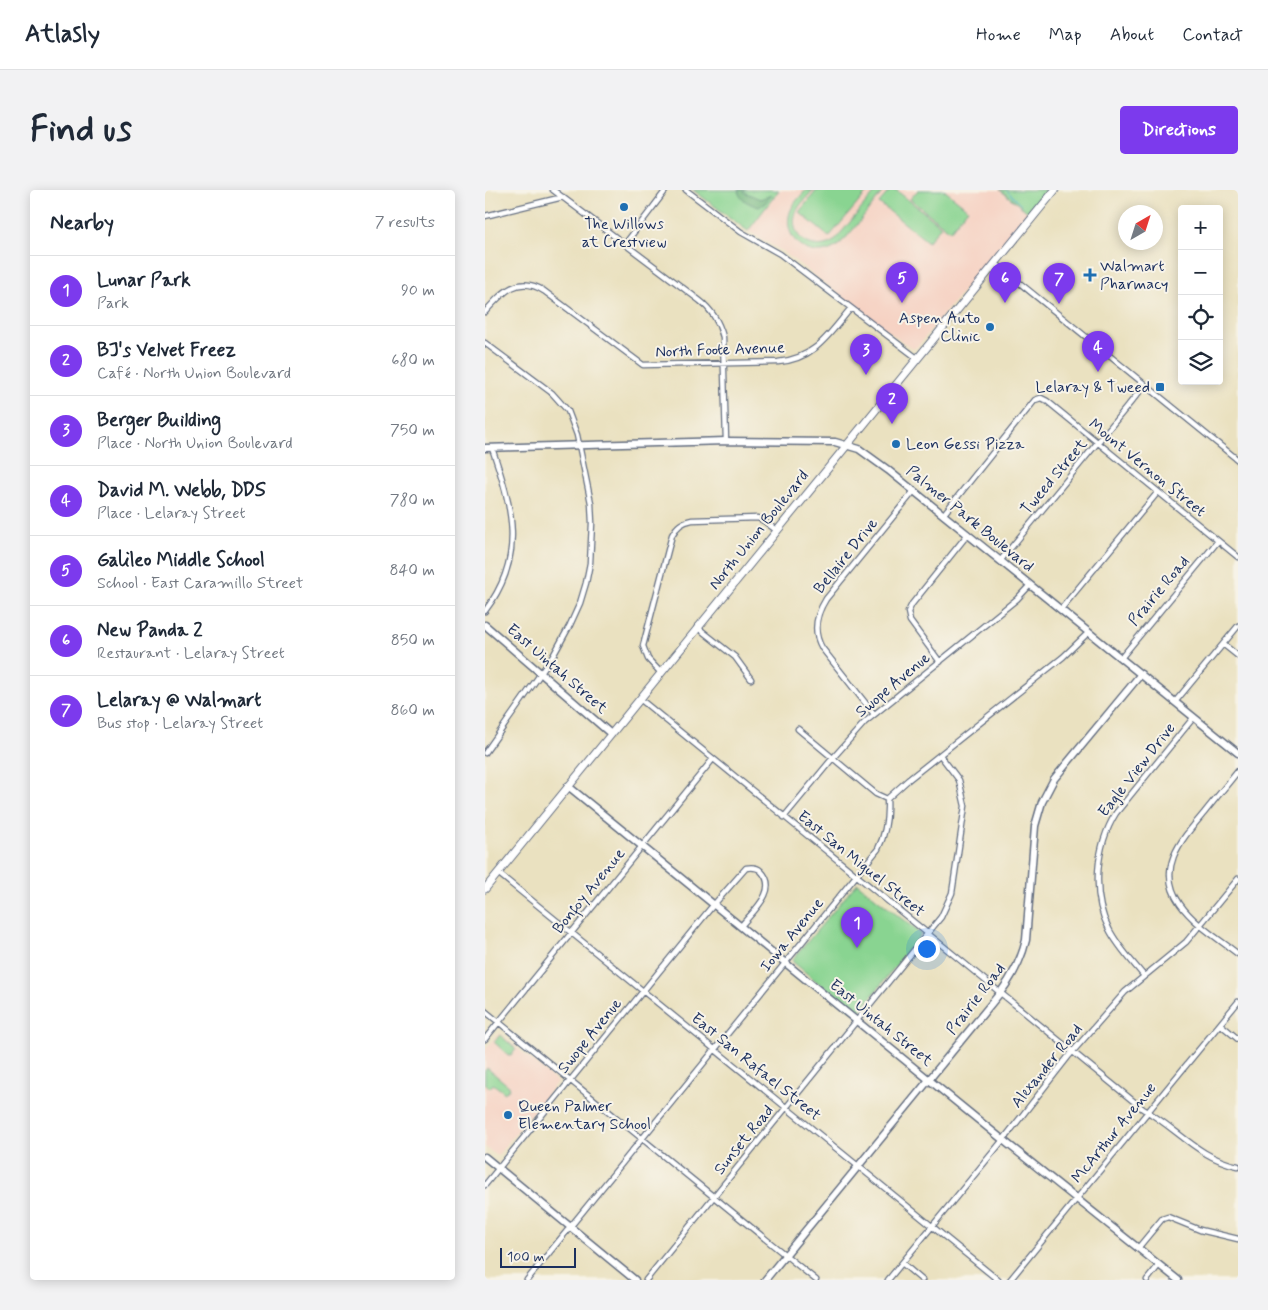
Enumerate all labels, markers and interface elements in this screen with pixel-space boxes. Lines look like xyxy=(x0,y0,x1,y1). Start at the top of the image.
text: Atlasly xyxy=(25,19,100,50)
text: Home xyxy=(976,23,1021,47)
text: Map xyxy=(1049,23,1082,47)
text: About xyxy=(1110,23,1154,47)
text: Contact xyxy=(1182,23,1243,47)
button: Directions xyxy=(1120,106,1238,154)
text: Find us xyxy=(30,107,132,153)
marker: The Willows at Crestview xyxy=(618,201,630,213)
north arrow xyxy=(1118,205,1163,250)
map controls xyxy=(1178,205,1223,385)
button: + xyxy=(1178,205,1223,250)
text: Nearby xyxy=(50,209,114,237)
text: 7 results xyxy=(375,212,435,233)
place label: The Willows at Crestview xyxy=(582,214,666,253)
button: − xyxy=(1178,250,1223,295)
place label: Walmart Pharmacy xyxy=(1100,256,1168,295)
pin: 5 xyxy=(886,262,918,303)
pin: 6 xyxy=(989,262,1021,303)
pin: 7 xyxy=(1043,263,1075,304)
text: Lunar Park xyxy=(97,268,191,293)
marker: Walmart Pharmacy xyxy=(1084,269,1096,281)
text: 1 xyxy=(62,280,70,301)
text: 90 m xyxy=(401,280,435,301)
text: Park xyxy=(97,293,129,314)
button: locate xyxy=(1178,295,1223,340)
place label: Aspen Auto Clinic xyxy=(899,308,980,347)
marker: Aspen Auto Clinic xyxy=(984,321,996,333)
pin: 4 xyxy=(1082,331,1114,372)
pin: 3 xyxy=(850,334,882,375)
street label: North Foote Avenue xyxy=(655,337,785,363)
text: BJ's Velvet Freez xyxy=(97,338,236,363)
button: layers xyxy=(1178,340,1223,385)
text: 2 xyxy=(62,350,70,371)
text: 680 m xyxy=(391,350,435,371)
text: Café · North Union Boulevard xyxy=(97,363,291,384)
place label: Lelaray & Tweed xyxy=(1035,377,1150,398)
marker: Lelaray & Tweed xyxy=(1154,381,1166,393)
pin: 2 xyxy=(876,383,908,424)
text: Berger Building xyxy=(97,408,221,433)
street label: Mount Vernon Street xyxy=(1084,414,1210,522)
text: 3 xyxy=(62,420,70,441)
text: 750 m xyxy=(390,420,435,441)
text: Place · North Union Boulevard xyxy=(97,433,293,454)
place label: Leon Gessi Pizza xyxy=(906,434,1025,455)
street label: Tweed Street xyxy=(1016,434,1092,519)
marker: Leon Gessi Pizza xyxy=(890,438,902,450)
street label: Palmer Park Boulevard xyxy=(902,461,1038,577)
street label: North Union Boulevard xyxy=(704,466,814,594)
text: David M. Webb, DDS xyxy=(97,478,266,503)
text: 4 xyxy=(61,490,71,511)
text: 780 m xyxy=(390,490,435,511)
text: Place · Lelaray Street xyxy=(97,503,245,524)
street label: Bellaire Drive xyxy=(809,513,883,598)
text: Galileo Middle School xyxy=(97,548,265,573)
street label: Prairie Road xyxy=(1124,552,1194,630)
text: 5 xyxy=(61,560,71,581)
text: 840 m xyxy=(390,560,435,581)
text: School · East Caramillo Street xyxy=(97,573,304,594)
text: New Panda 2 xyxy=(97,618,203,643)
street label: East Uintah Street xyxy=(502,619,612,719)
text: 6 xyxy=(62,630,70,651)
text: 850 m xyxy=(391,630,435,651)
text: Restaurant · Lelaray Street xyxy=(97,643,285,664)
street label: Swope Avenue xyxy=(851,647,935,722)
text: Lelaray @ Walmart xyxy=(97,688,261,713)
text: 7 xyxy=(61,700,71,721)
text: 860 m xyxy=(390,700,435,721)
text: Bus stop · Lelaray Street xyxy=(97,713,263,734)
street label: Eagle View Drive xyxy=(1094,718,1180,822)
street label: East San Miguel Street xyxy=(793,806,929,922)
street label: Bonfoy Avenue xyxy=(548,844,632,939)
street label: Iowa Avenue xyxy=(755,893,829,977)
pin: 1 xyxy=(841,907,873,948)
your location xyxy=(914,936,940,962)
street label: Prairie Road xyxy=(941,959,1011,1039)
street label: East Uintah Street xyxy=(825,975,938,1072)
street label: Swope Avenue xyxy=(553,993,627,1078)
street label: East San Rafael Street xyxy=(687,1008,826,1126)
street label: Alexander Road xyxy=(1007,1020,1087,1112)
street label: McArthur Avenue xyxy=(1067,1078,1161,1188)
place label: Queen Palmer Elementary School xyxy=(518,1096,651,1135)
street label: Sunset Road xyxy=(709,1101,779,1179)
marker: Queen Palmer Elementary School xyxy=(502,1109,514,1121)
scale bar xyxy=(500,1245,576,1268)
text: 100 m xyxy=(507,1248,545,1266)

